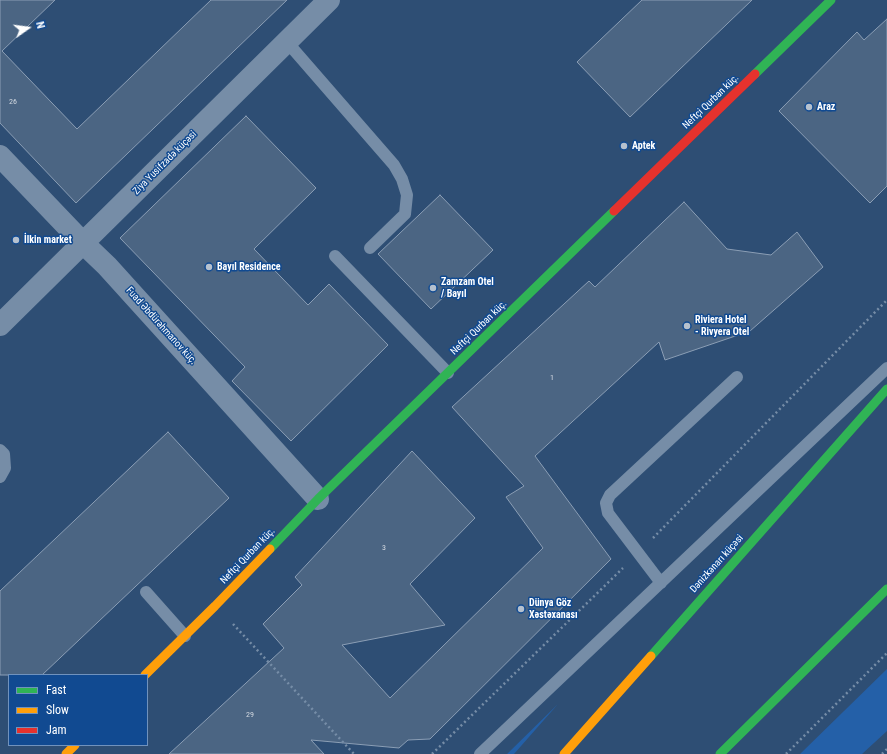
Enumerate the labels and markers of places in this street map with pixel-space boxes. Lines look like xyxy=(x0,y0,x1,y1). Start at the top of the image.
place label: Araz xyxy=(817,101,835,113)
marker: Araz xyxy=(804,102,814,112)
place label: Aptek xyxy=(632,140,655,152)
marker: Aptek xyxy=(619,141,629,151)
place label: İlkin market xyxy=(24,234,72,246)
marker: İlkin market xyxy=(11,235,21,245)
place label: Bayıl Residence xyxy=(217,261,281,273)
marker: Bayıl Residence xyxy=(204,262,214,272)
place label: Zamzam Otel / Bayıl xyxy=(441,276,494,300)
marker: Zamzam Otel / Bayıl xyxy=(428,283,438,293)
place label: Riviera Hotel - Rivyera Otel xyxy=(695,314,749,338)
marker: Riviera Hotel - Rivyera Otel xyxy=(682,321,692,331)
place label: Dünya Göz Xəstəxanası xyxy=(529,597,578,620)
marker: Dünya Göz Xəstəxanası xyxy=(516,604,526,614)

